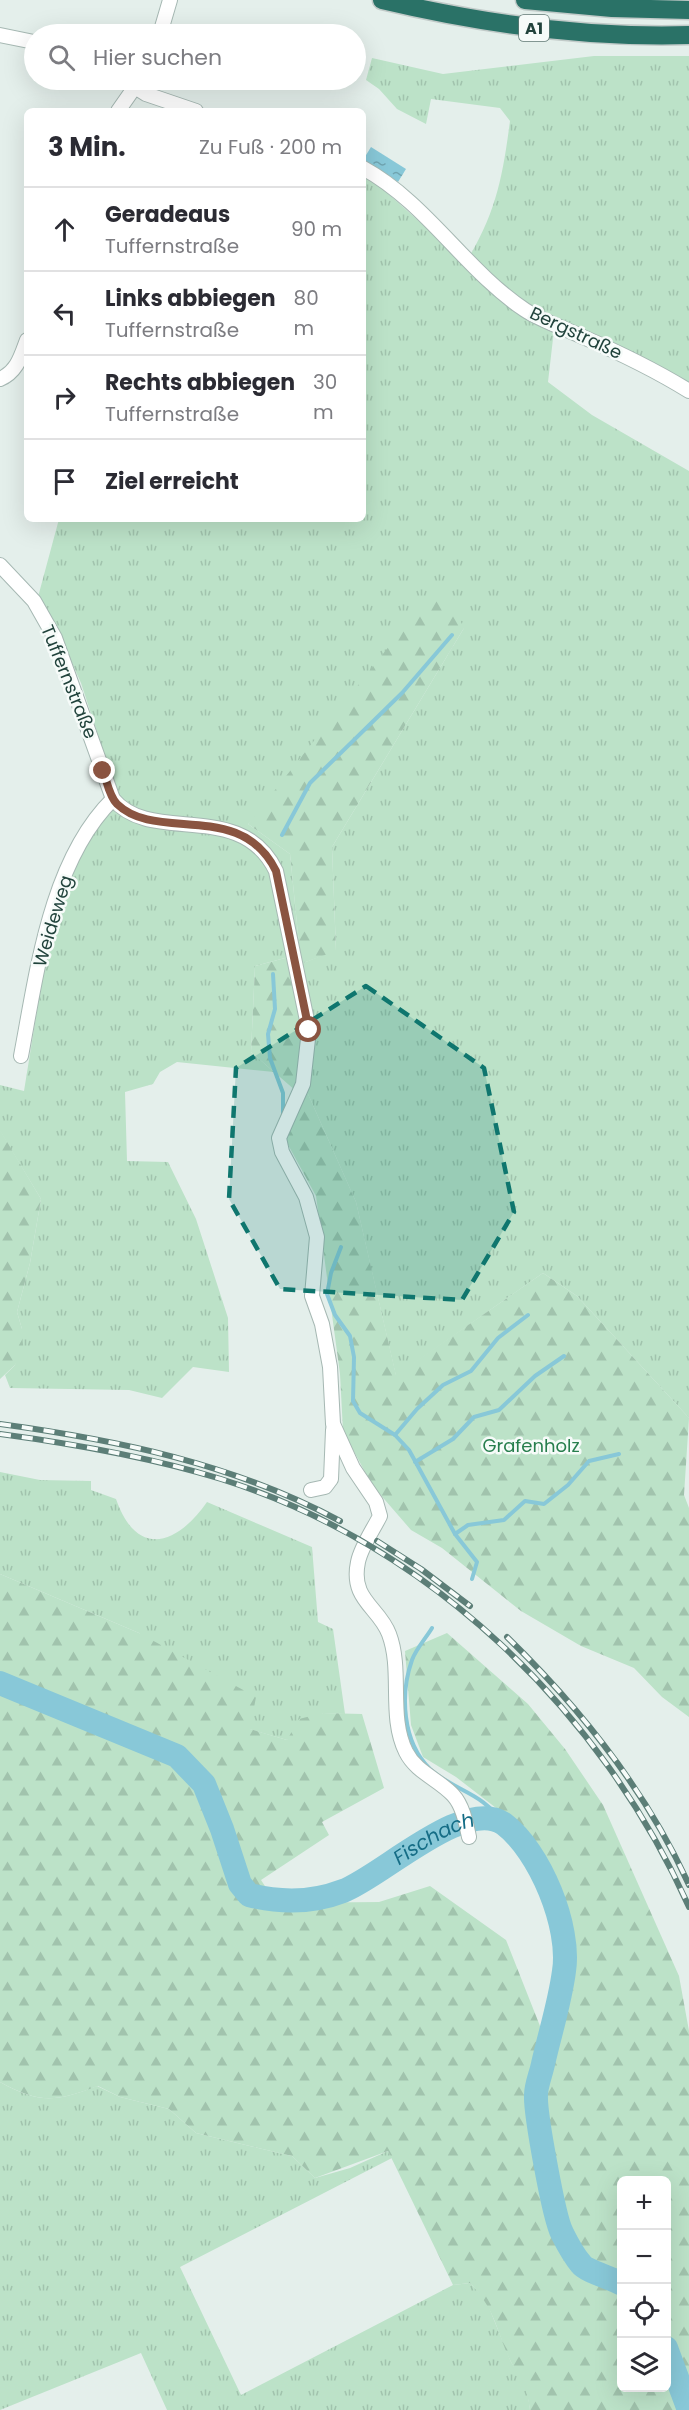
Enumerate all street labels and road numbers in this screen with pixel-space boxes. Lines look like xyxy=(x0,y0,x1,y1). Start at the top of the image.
road number: A1 xyxy=(519,15,549,41)
street label: Bergstraße xyxy=(526,300,627,365)
street label: Tuffernstraße xyxy=(35,621,104,742)
street label: Weideweg xyxy=(27,872,78,970)

